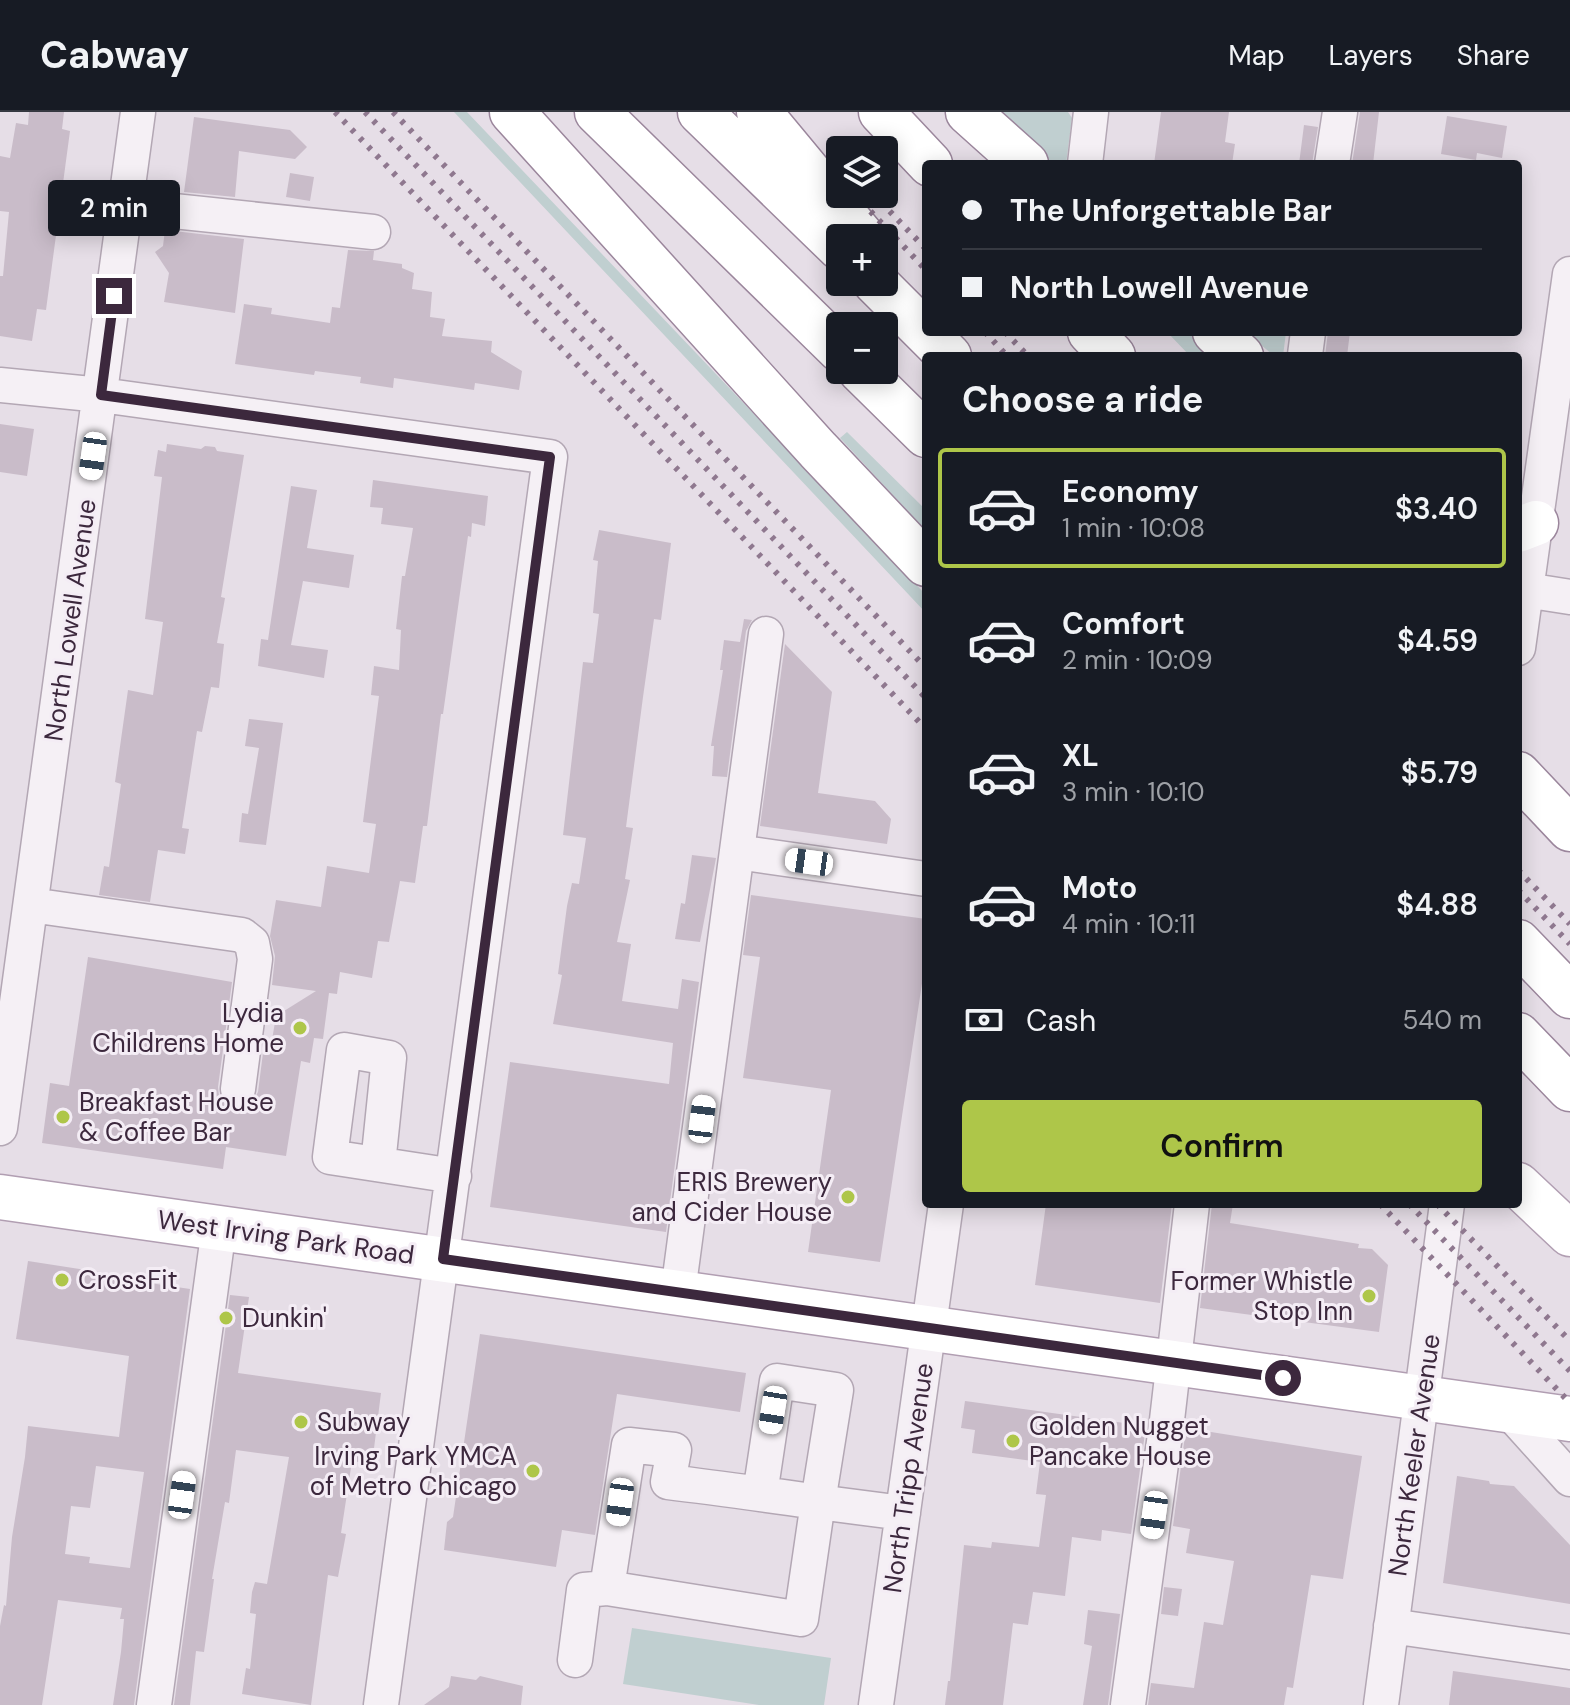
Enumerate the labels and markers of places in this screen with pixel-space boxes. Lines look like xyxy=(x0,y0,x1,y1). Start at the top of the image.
place label: Lydia Childrens Home xyxy=(92,996,284,1060)
marker: Lydia Childrens Home xyxy=(291,1019,309,1037)
place label: Breakfast House & Coffee Bar xyxy=(79,1085,274,1149)
marker: Breakfast House & Coffee Bar xyxy=(54,1108,72,1126)
place label: ERIS Brewery and Cider House xyxy=(631,1165,832,1229)
marker: ERIS Brewery and Cider House xyxy=(839,1188,857,1206)
place label: CrossFit xyxy=(78,1263,178,1297)
place label: Former Whistle Stop Inn xyxy=(1171,1264,1353,1328)
marker: CrossFit xyxy=(53,1271,71,1289)
marker: Former Whistle Stop Inn xyxy=(1360,1287,1378,1305)
place label: Dunkin' xyxy=(242,1301,327,1335)
marker: Dunkin' xyxy=(217,1309,235,1327)
place label: Subway xyxy=(317,1405,410,1439)
place label: Golden Nugget Pancake House xyxy=(1029,1409,1211,1473)
marker: Subway xyxy=(292,1413,310,1431)
marker: Golden Nugget Pancake House xyxy=(1004,1432,1022,1450)
place label: Irving Park YMCA of Metro Chicago xyxy=(310,1439,517,1503)
marker: Irving Park YMCA of Metro Chicago xyxy=(524,1462,542,1480)

